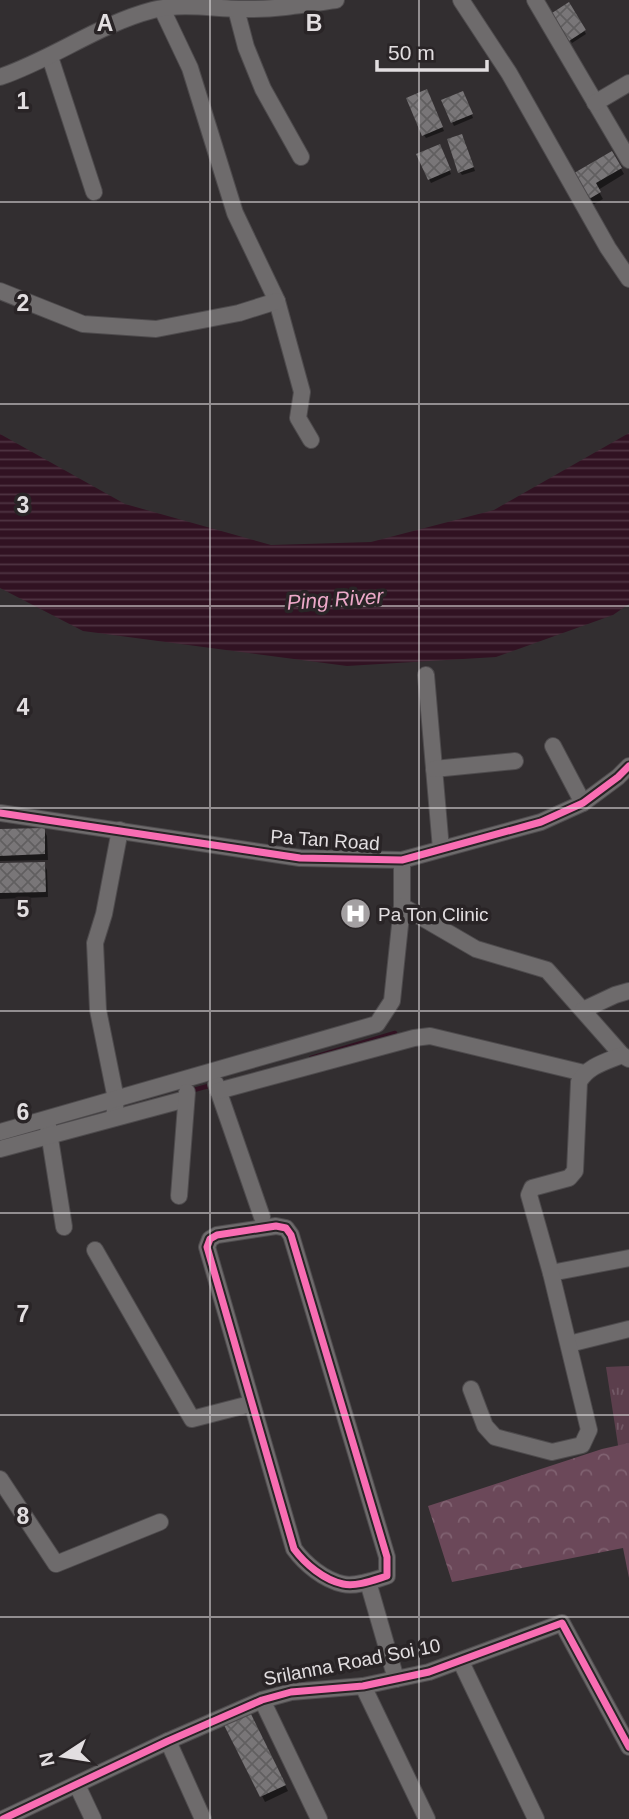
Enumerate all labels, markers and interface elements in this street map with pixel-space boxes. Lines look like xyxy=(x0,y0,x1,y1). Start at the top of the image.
text: A xyxy=(97,10,113,36)
text: B xyxy=(306,10,322,36)
scale bar xyxy=(377,28,487,72)
text: 50 m xyxy=(388,41,435,64)
text: 1 xyxy=(17,88,30,114)
text: 2 xyxy=(17,290,29,316)
text: 3 xyxy=(17,492,29,518)
water label: Ping River xyxy=(286,584,385,614)
text: 4 xyxy=(17,694,30,720)
street label: Pa Tan Road xyxy=(270,826,380,854)
text: 5 xyxy=(17,896,30,922)
hospital icon: Pa Ton Clinic xyxy=(338,897,372,931)
place label: Pa Ton Clinic xyxy=(378,904,489,925)
text: 6 xyxy=(17,1099,29,1125)
text: 7 xyxy=(17,1301,29,1327)
text: 8 xyxy=(17,1503,30,1529)
street label: Srilanna Road Soi 10 xyxy=(262,1635,442,1689)
north arrow xyxy=(28,1721,98,1791)
text: N xyxy=(35,1751,59,1768)

